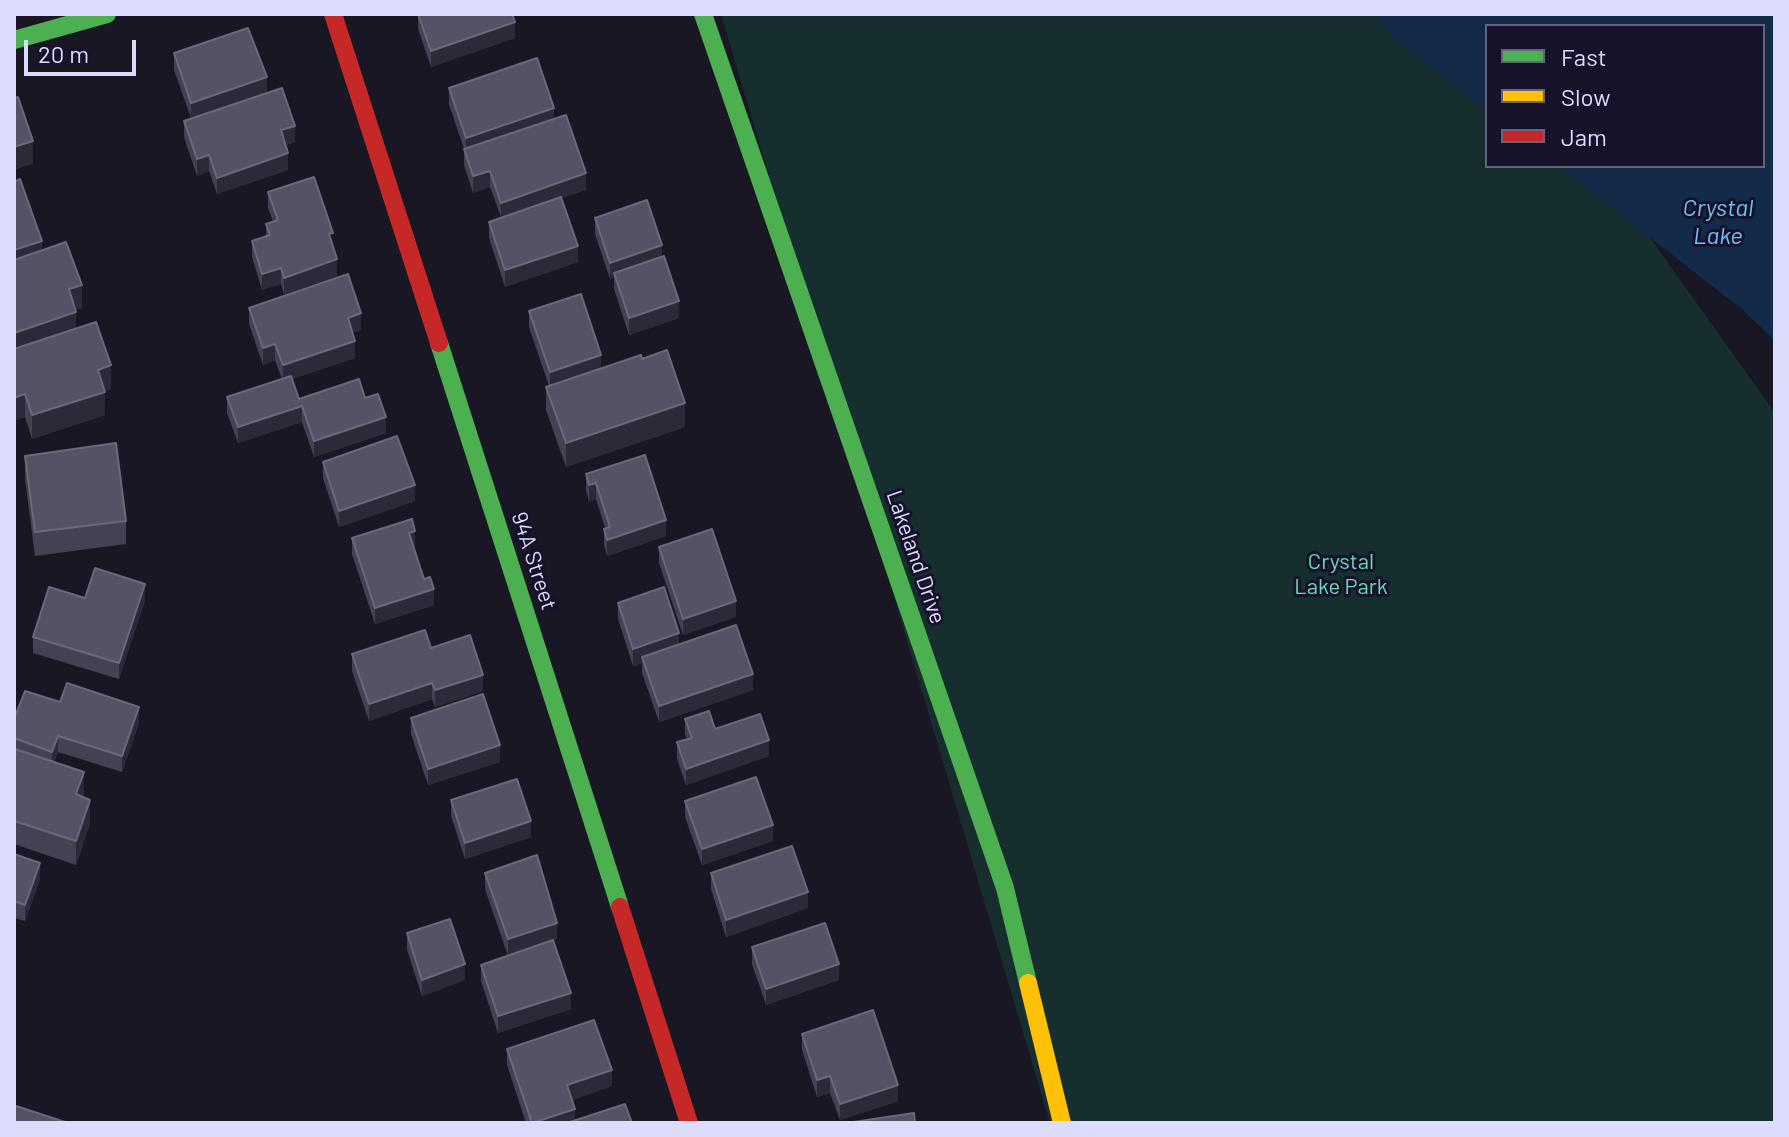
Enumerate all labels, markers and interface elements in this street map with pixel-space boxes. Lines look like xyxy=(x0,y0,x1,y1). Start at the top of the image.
scale bar xyxy=(28,24,140,74)
legend xyxy=(1485,24,1765,168)
text: 20 m xyxy=(38,39,89,68)
text: Fast xyxy=(1561,42,1606,71)
text: Slow xyxy=(1561,82,1610,111)
text: Jam xyxy=(1561,122,1607,151)
water label: Crystal Lake xyxy=(1683,194,1753,250)
street label: Lakeland Drive xyxy=(881,487,951,627)
street label: 94A Street xyxy=(506,509,562,613)
park label: Crystal Lake Park xyxy=(1294,549,1388,600)

